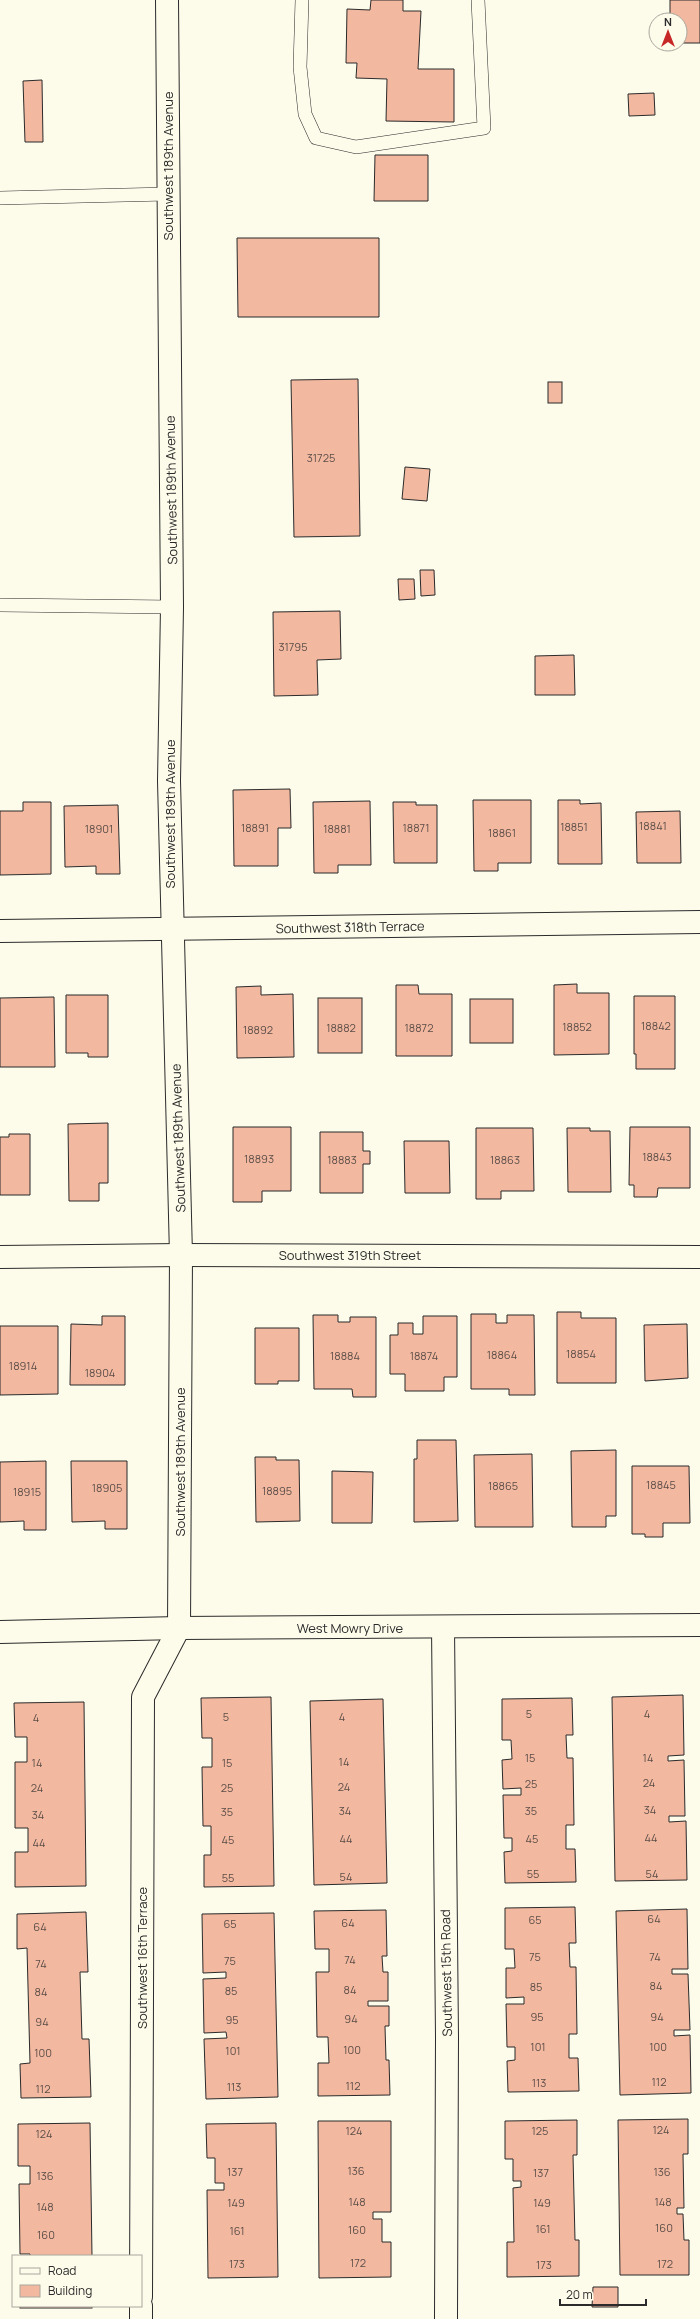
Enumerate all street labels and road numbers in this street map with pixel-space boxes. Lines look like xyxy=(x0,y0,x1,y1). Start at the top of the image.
street label: Southwest 189th Avenue xyxy=(159,91,177,241)
street label: Southwest 189th Avenue xyxy=(161,415,181,565)
street label: Southwest 189th Avenue xyxy=(161,739,179,889)
street label: Southwest 318th Terrace xyxy=(275,917,425,937)
street label: Southwest 189th Avenue xyxy=(166,1063,190,1213)
street label: Southwest 319th Street xyxy=(279,1246,421,1264)
street label: Southwest 189th Avenue xyxy=(171,1387,189,1537)
street label: West Mowry Drive xyxy=(297,1619,404,1637)
street label: Southwest 16th Terrace xyxy=(133,1886,151,2029)
street label: Southwest 15th Road xyxy=(436,1909,456,2037)

